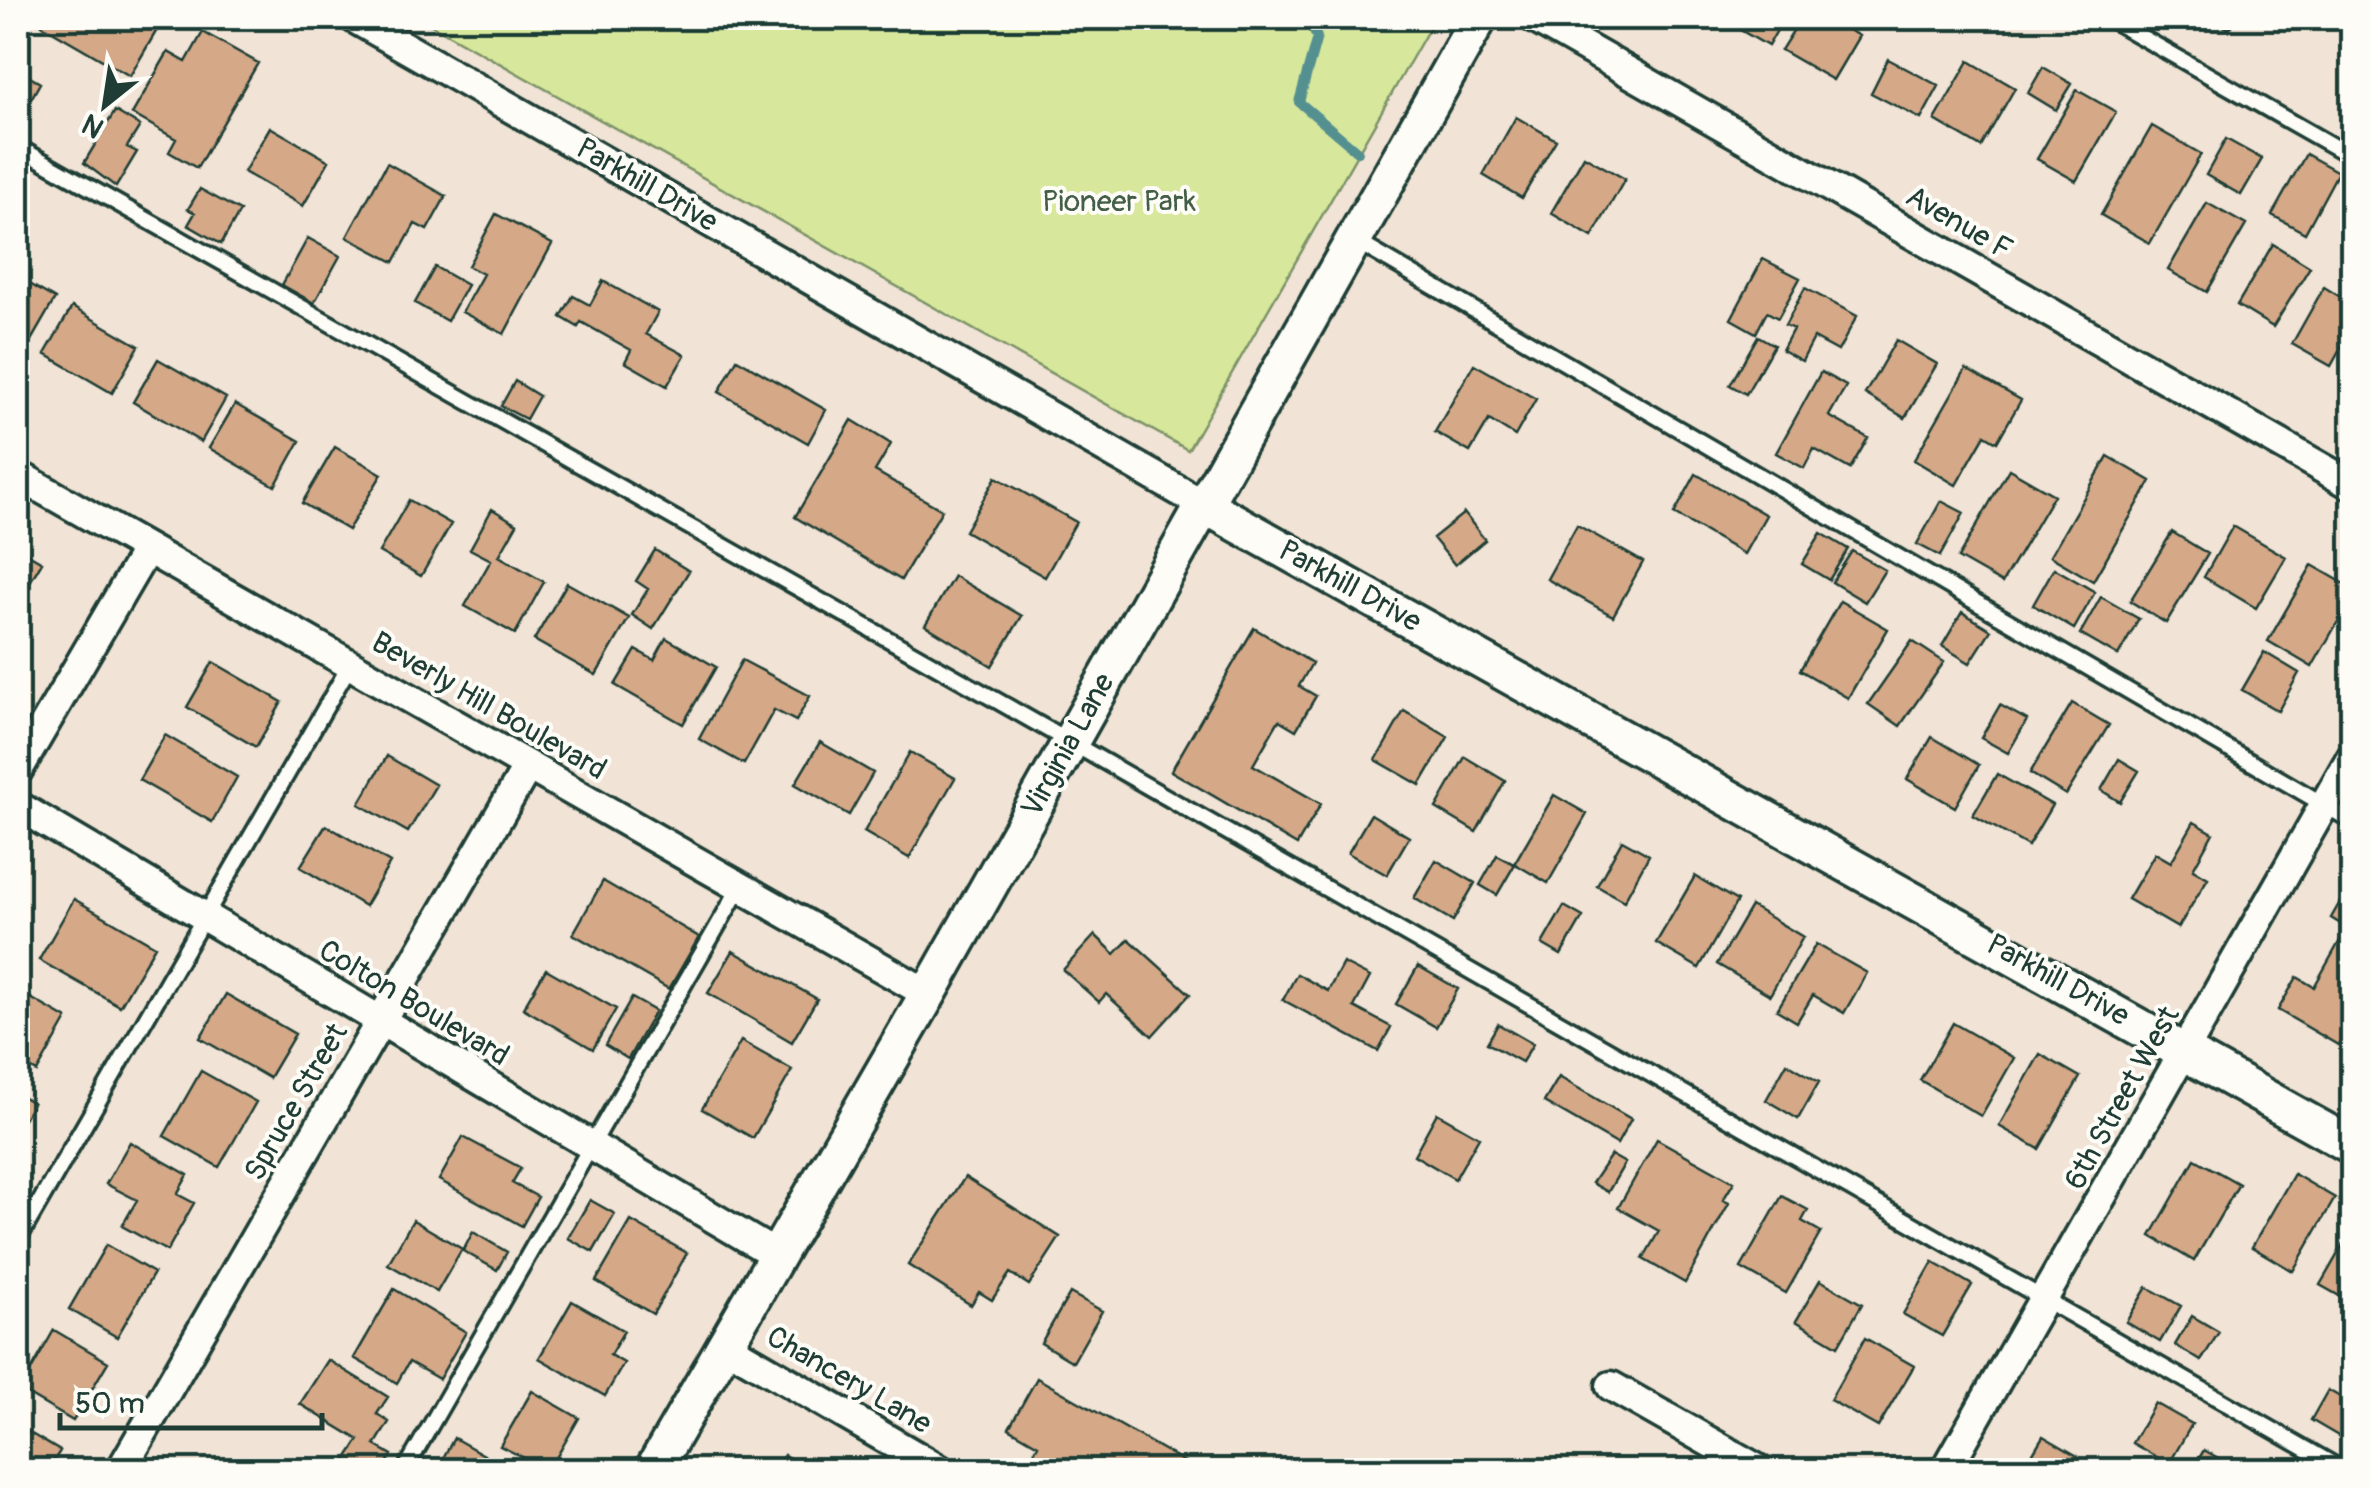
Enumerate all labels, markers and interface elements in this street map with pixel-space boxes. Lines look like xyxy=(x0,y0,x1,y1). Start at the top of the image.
north arrow xyxy=(55,55,155,155)
text: N xyxy=(76,105,110,145)
street label: Parkhill Drive xyxy=(570,130,724,240)
street label: Avenue F xyxy=(1899,178,2019,268)
park label: Pioneer Park xyxy=(1042,183,1196,220)
street label: Parkhill Drive xyxy=(1272,532,1428,640)
street label: Beverly Hill Boulevard xyxy=(365,624,613,788)
street label: Virginia Lane xyxy=(1013,666,1123,823)
street label: Parkhill Drive xyxy=(1980,926,2136,1034)
street label: Colton Boulevard xyxy=(312,932,516,1074)
street label: 6th Street West xyxy=(2056,999,2188,1196)
street label: Spruce Street xyxy=(236,1016,356,1187)
street label: Chancery Lane xyxy=(760,1318,938,1442)
scale bar xyxy=(60,1368,322,1430)
text: 50 m xyxy=(75,1385,145,1422)

